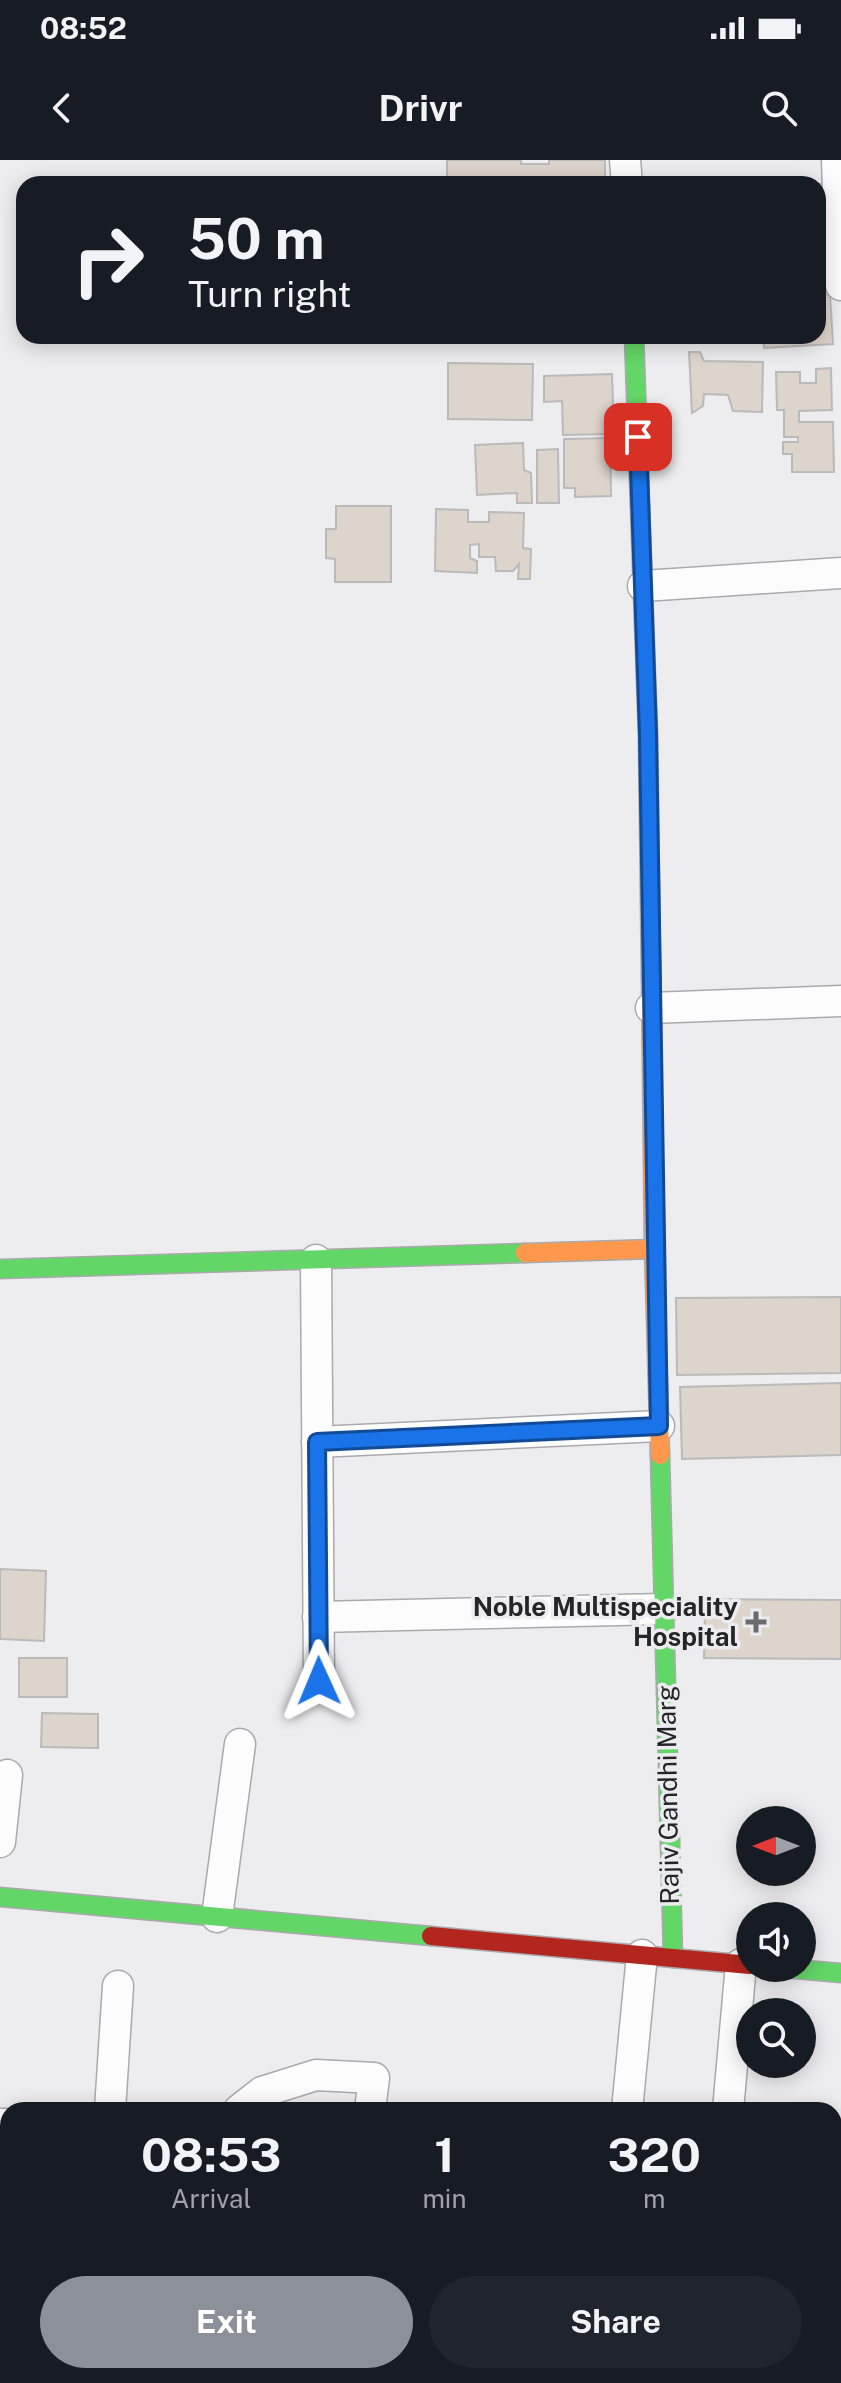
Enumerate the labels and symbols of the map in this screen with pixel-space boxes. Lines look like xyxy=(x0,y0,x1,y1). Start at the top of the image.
pin xyxy=(604,403,672,471)
place label: Noble Multispeciality Hospital xyxy=(473,1591,738,1652)
marker: Noble Multispeciality Hospital xyxy=(745,1611,767,1633)
position arrow xyxy=(277,1639,361,1723)
street label: Rajiv Gandhi Marg xyxy=(650,1685,685,1905)
north arrow xyxy=(736,1806,816,1886)

